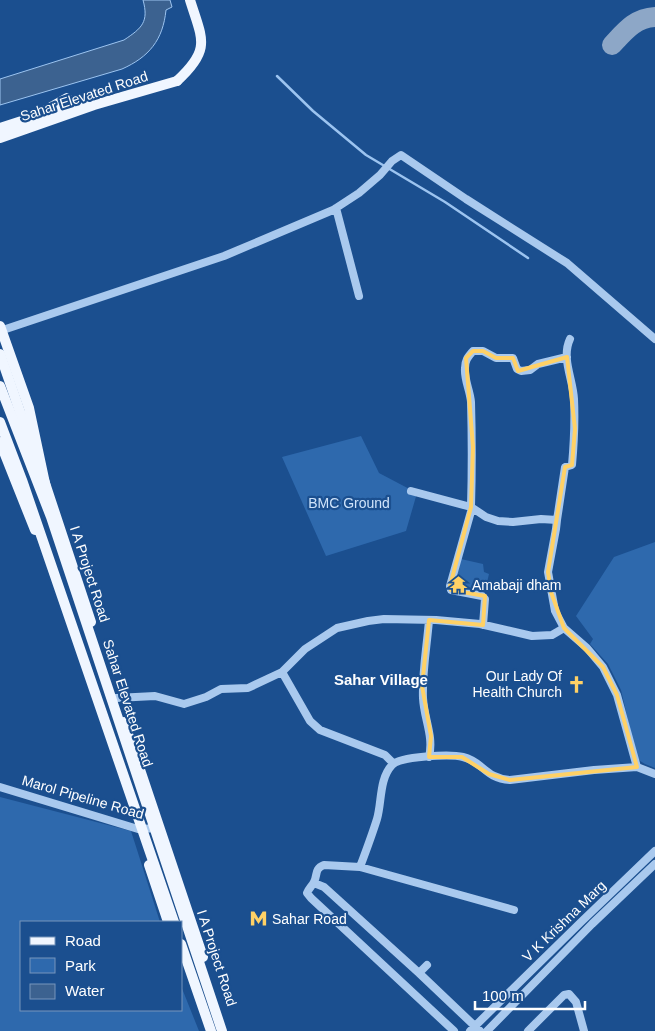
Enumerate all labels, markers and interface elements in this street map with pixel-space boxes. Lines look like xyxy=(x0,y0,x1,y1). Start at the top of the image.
street label: Sahar Elevated Road xyxy=(18,68,150,124)
park label: BMC Ground xyxy=(308,495,390,511)
street label: I A Project Road xyxy=(67,524,113,624)
temple icon: Amabaji dham xyxy=(448,575,468,595)
place label: Amabaji dham xyxy=(472,577,562,593)
street label: Sahar Elevated Road xyxy=(100,637,156,769)
place label: Our Lady Of Health Church xyxy=(473,668,562,700)
district label: Sahar Village xyxy=(334,671,428,688)
church icon: Our Lady Of Health Church xyxy=(566,674,586,694)
street label: Marol Pipeline Road xyxy=(20,772,146,822)
street label: V K Krishna Marg xyxy=(519,877,609,965)
street label: I A Project Road xyxy=(194,908,240,1008)
metro station icon: Sahar Road xyxy=(248,909,268,929)
place label: Sahar Road xyxy=(272,911,347,927)
legend xyxy=(20,921,182,1011)
text: Road xyxy=(65,932,101,949)
text: Park xyxy=(65,957,96,974)
scale bar xyxy=(475,978,585,1010)
text: Water xyxy=(65,982,104,999)
text: 100 m xyxy=(482,987,524,1004)

